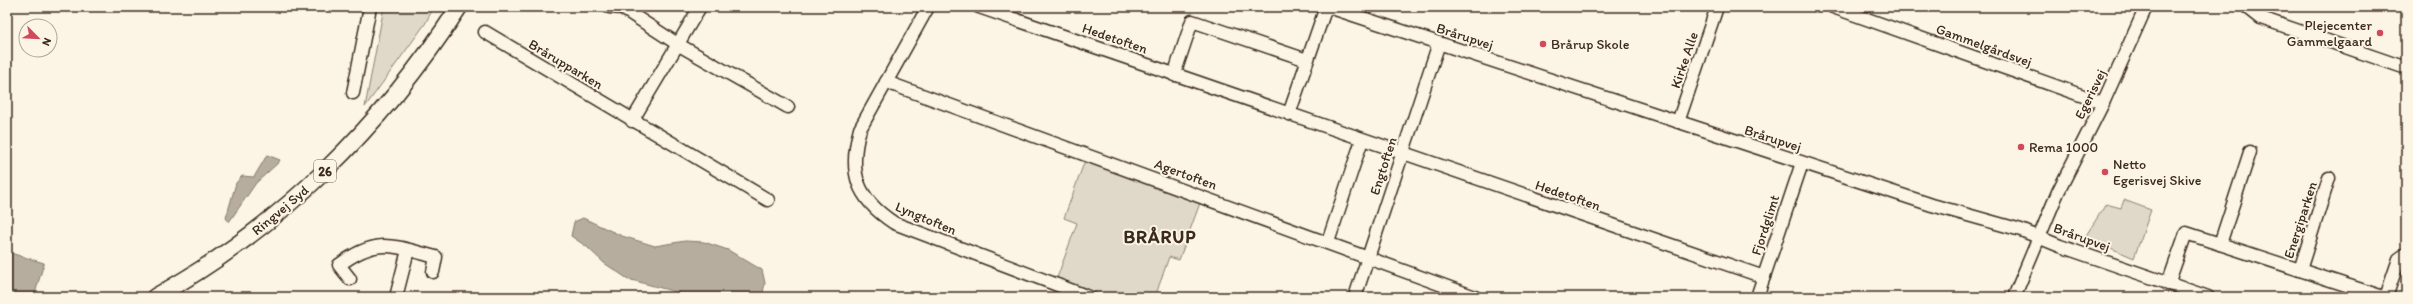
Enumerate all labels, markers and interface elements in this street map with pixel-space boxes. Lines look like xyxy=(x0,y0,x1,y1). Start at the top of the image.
place label: Plejecenter Gammelgaard xyxy=(2287,17,2372,50)
north arrow xyxy=(18,18,58,58)
street label: Hedetoften xyxy=(1080,19,1150,58)
street label: Brårupvej xyxy=(1434,19,1495,54)
street label: Gammelgårdsvej xyxy=(1934,20,2034,71)
marker: Plejecenter Gammelgaard xyxy=(2375,28,2385,38)
street label: Kirke Alle xyxy=(1667,29,1702,91)
text: N xyxy=(39,36,54,48)
street label: Brårupparken xyxy=(525,36,606,93)
place label: Brårup Skole xyxy=(1551,36,1630,53)
marker: Brårup Skole xyxy=(1538,39,1548,49)
street label: Egerisvej xyxy=(2071,66,2110,122)
street label: Brårupvej xyxy=(1742,121,1803,156)
street label: Engtoften xyxy=(1366,135,1401,197)
place label: Rema 1000 xyxy=(2029,139,2098,156)
marker: Rema 1000 xyxy=(2016,142,2026,152)
street label: Agertoften xyxy=(1152,155,1220,194)
place label: Netto Egerisvej Skive xyxy=(2113,156,2202,189)
road number: 26 xyxy=(314,160,336,182)
marker: Netto Egerisvej Skive xyxy=(2100,167,2110,177)
street label: Hedetoften xyxy=(1533,176,1603,215)
street label: Energiparken xyxy=(2280,179,2321,261)
street label: Ringvej Syd xyxy=(248,181,312,239)
street label: Fjordglimt xyxy=(1748,193,1783,257)
street label: Lyngtoften xyxy=(893,198,959,239)
street label: Brårupvej xyxy=(2051,219,2112,256)
district label: BRÅRUP xyxy=(1123,226,1197,248)

